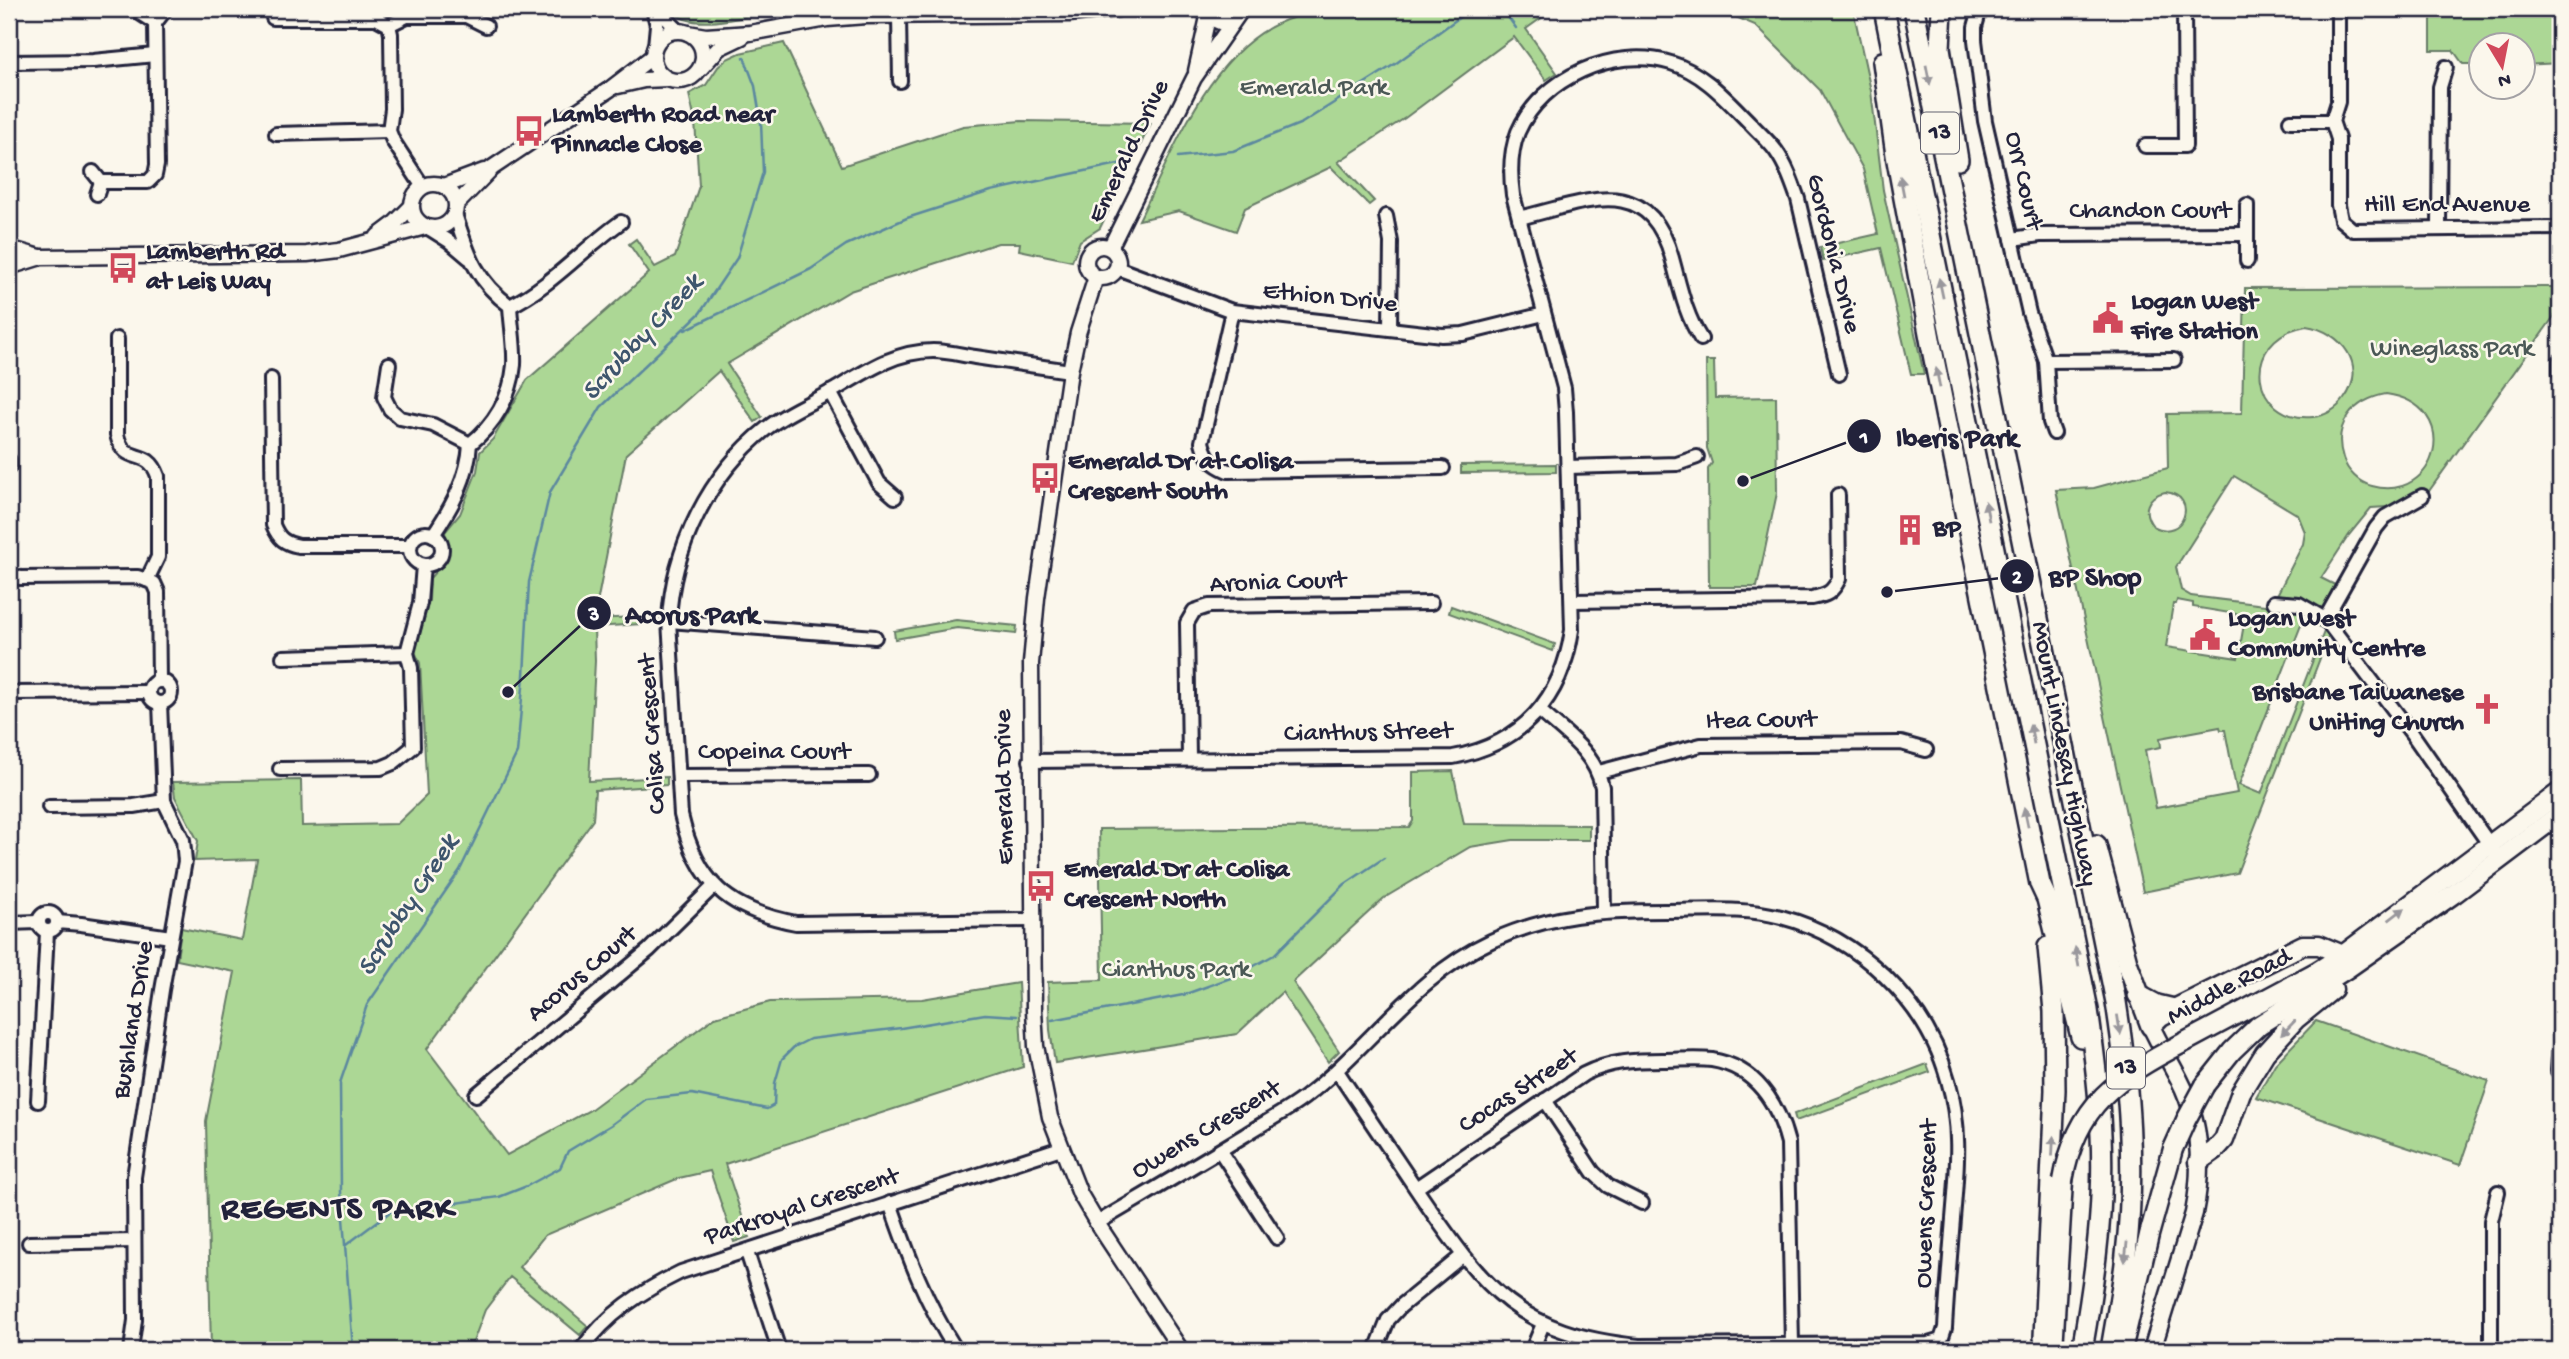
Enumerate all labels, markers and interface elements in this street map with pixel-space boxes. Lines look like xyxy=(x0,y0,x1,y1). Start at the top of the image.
north arrow xyxy=(2468,32,2538,102)
one-way arrow xyxy=(1923,64,1934,86)
text: N xyxy=(2496,67,2512,92)
park label: Emerald Park xyxy=(1240,74,1391,105)
street label: Emerald Drive xyxy=(1082,75,1178,229)
place label: Lamberth Road near Pinnacle Close xyxy=(550,101,777,162)
road number: 13 xyxy=(1921,113,1959,154)
bus stop icon: Lamberth Road near Pinnacle Close xyxy=(512,114,546,148)
street label: Orr Court xyxy=(1996,129,2049,235)
street label: Gordonia Drive xyxy=(1797,171,1867,337)
one-way arrow xyxy=(1897,175,1908,197)
street label: Hill End Avenue xyxy=(2364,191,2531,222)
street label: Chandon Court xyxy=(2069,197,2233,228)
place label: Lamberth Rd at Leis Way xyxy=(145,238,287,299)
bus stop icon: Lamberth Rd at Leis Way xyxy=(106,251,140,285)
water label: Scrubby Creek xyxy=(576,266,712,408)
street label: Ethion Drive xyxy=(1261,277,1399,322)
one-way arrow xyxy=(1936,277,1947,299)
place label: Logan West Fire Station xyxy=(2130,288,2260,349)
public building icon: Logan West Fire Station xyxy=(2091,301,2125,335)
park label: Wineglass Park xyxy=(2370,335,2536,366)
one-way arrow xyxy=(1932,367,1943,389)
callout: Iberis Park xyxy=(1847,412,2032,461)
text: Iberis Park xyxy=(1896,424,2022,457)
text: 1 xyxy=(1859,427,1868,452)
place label: Emerald Dr at Colisa Crescent South xyxy=(1068,448,1295,509)
bus stop icon: Emerald Dr at Colisa Crescent South xyxy=(1028,461,1062,495)
one-way arrow xyxy=(1981,500,1992,522)
building icon: BP xyxy=(1893,513,1927,547)
place label: BP xyxy=(1932,515,1962,546)
callout: BP Shop xyxy=(1999,551,2155,600)
text: BP Shop xyxy=(2048,563,2142,596)
street label: Aronia Court xyxy=(1209,566,1349,602)
text: 2 xyxy=(2012,567,2023,592)
callout: Acorus Park xyxy=(576,589,773,638)
text: Acorus Park xyxy=(624,601,762,634)
text: 3 xyxy=(588,604,600,629)
place label: Logan West Community Centre xyxy=(2228,605,2427,666)
public building icon: Logan West Community Centre xyxy=(2188,618,2222,652)
street label: Mount Lindesay Highway xyxy=(2022,619,2104,889)
street label: Colisa Crescent xyxy=(633,650,675,815)
place label: Brisbane Taiwanese Uniting Church xyxy=(2252,679,2466,740)
church icon: Brisbane Taiwanese Uniting Church xyxy=(2470,692,2504,726)
street label: Itea Court xyxy=(1705,705,1819,738)
street label: Emerald Drive xyxy=(989,708,1023,865)
street label: Cianthus Street xyxy=(1284,717,1455,751)
one-way arrow xyxy=(2026,723,2037,745)
street label: Copeina Court xyxy=(698,738,852,769)
one-way arrow xyxy=(2021,806,2032,828)
water label: Scrubby Creek xyxy=(351,827,468,983)
place label: Emerald Dr at Colisa Crescent North xyxy=(1064,856,1291,917)
bus stop icon: Emerald Dr at Colisa Crescent North xyxy=(1024,869,1058,903)
one-way arrow xyxy=(2388,907,2407,921)
street label: Acorus Court xyxy=(522,918,646,1030)
street label: Bushland Drive xyxy=(107,938,163,1102)
street label: Middle Road xyxy=(2163,942,2299,1034)
one-way arrow xyxy=(2072,946,2083,968)
park label: Cianthus Park xyxy=(1102,956,1253,987)
one-way arrow xyxy=(2114,1014,2125,1036)
one-way arrow xyxy=(2280,1019,2296,1036)
street label: Cocas Street xyxy=(1454,1041,1586,1142)
road number: 13 xyxy=(2107,1048,2145,1088)
street label: Owens Crescent xyxy=(1127,1073,1289,1188)
street label: Owens Crescent xyxy=(1910,1117,1947,1289)
one-way arrow xyxy=(2047,1135,2058,1157)
street label: Parkroyal Crescent xyxy=(700,1161,906,1254)
district label: REGENTS PARK xyxy=(220,1192,457,1230)
one-way arrow xyxy=(2120,1241,2131,1263)

